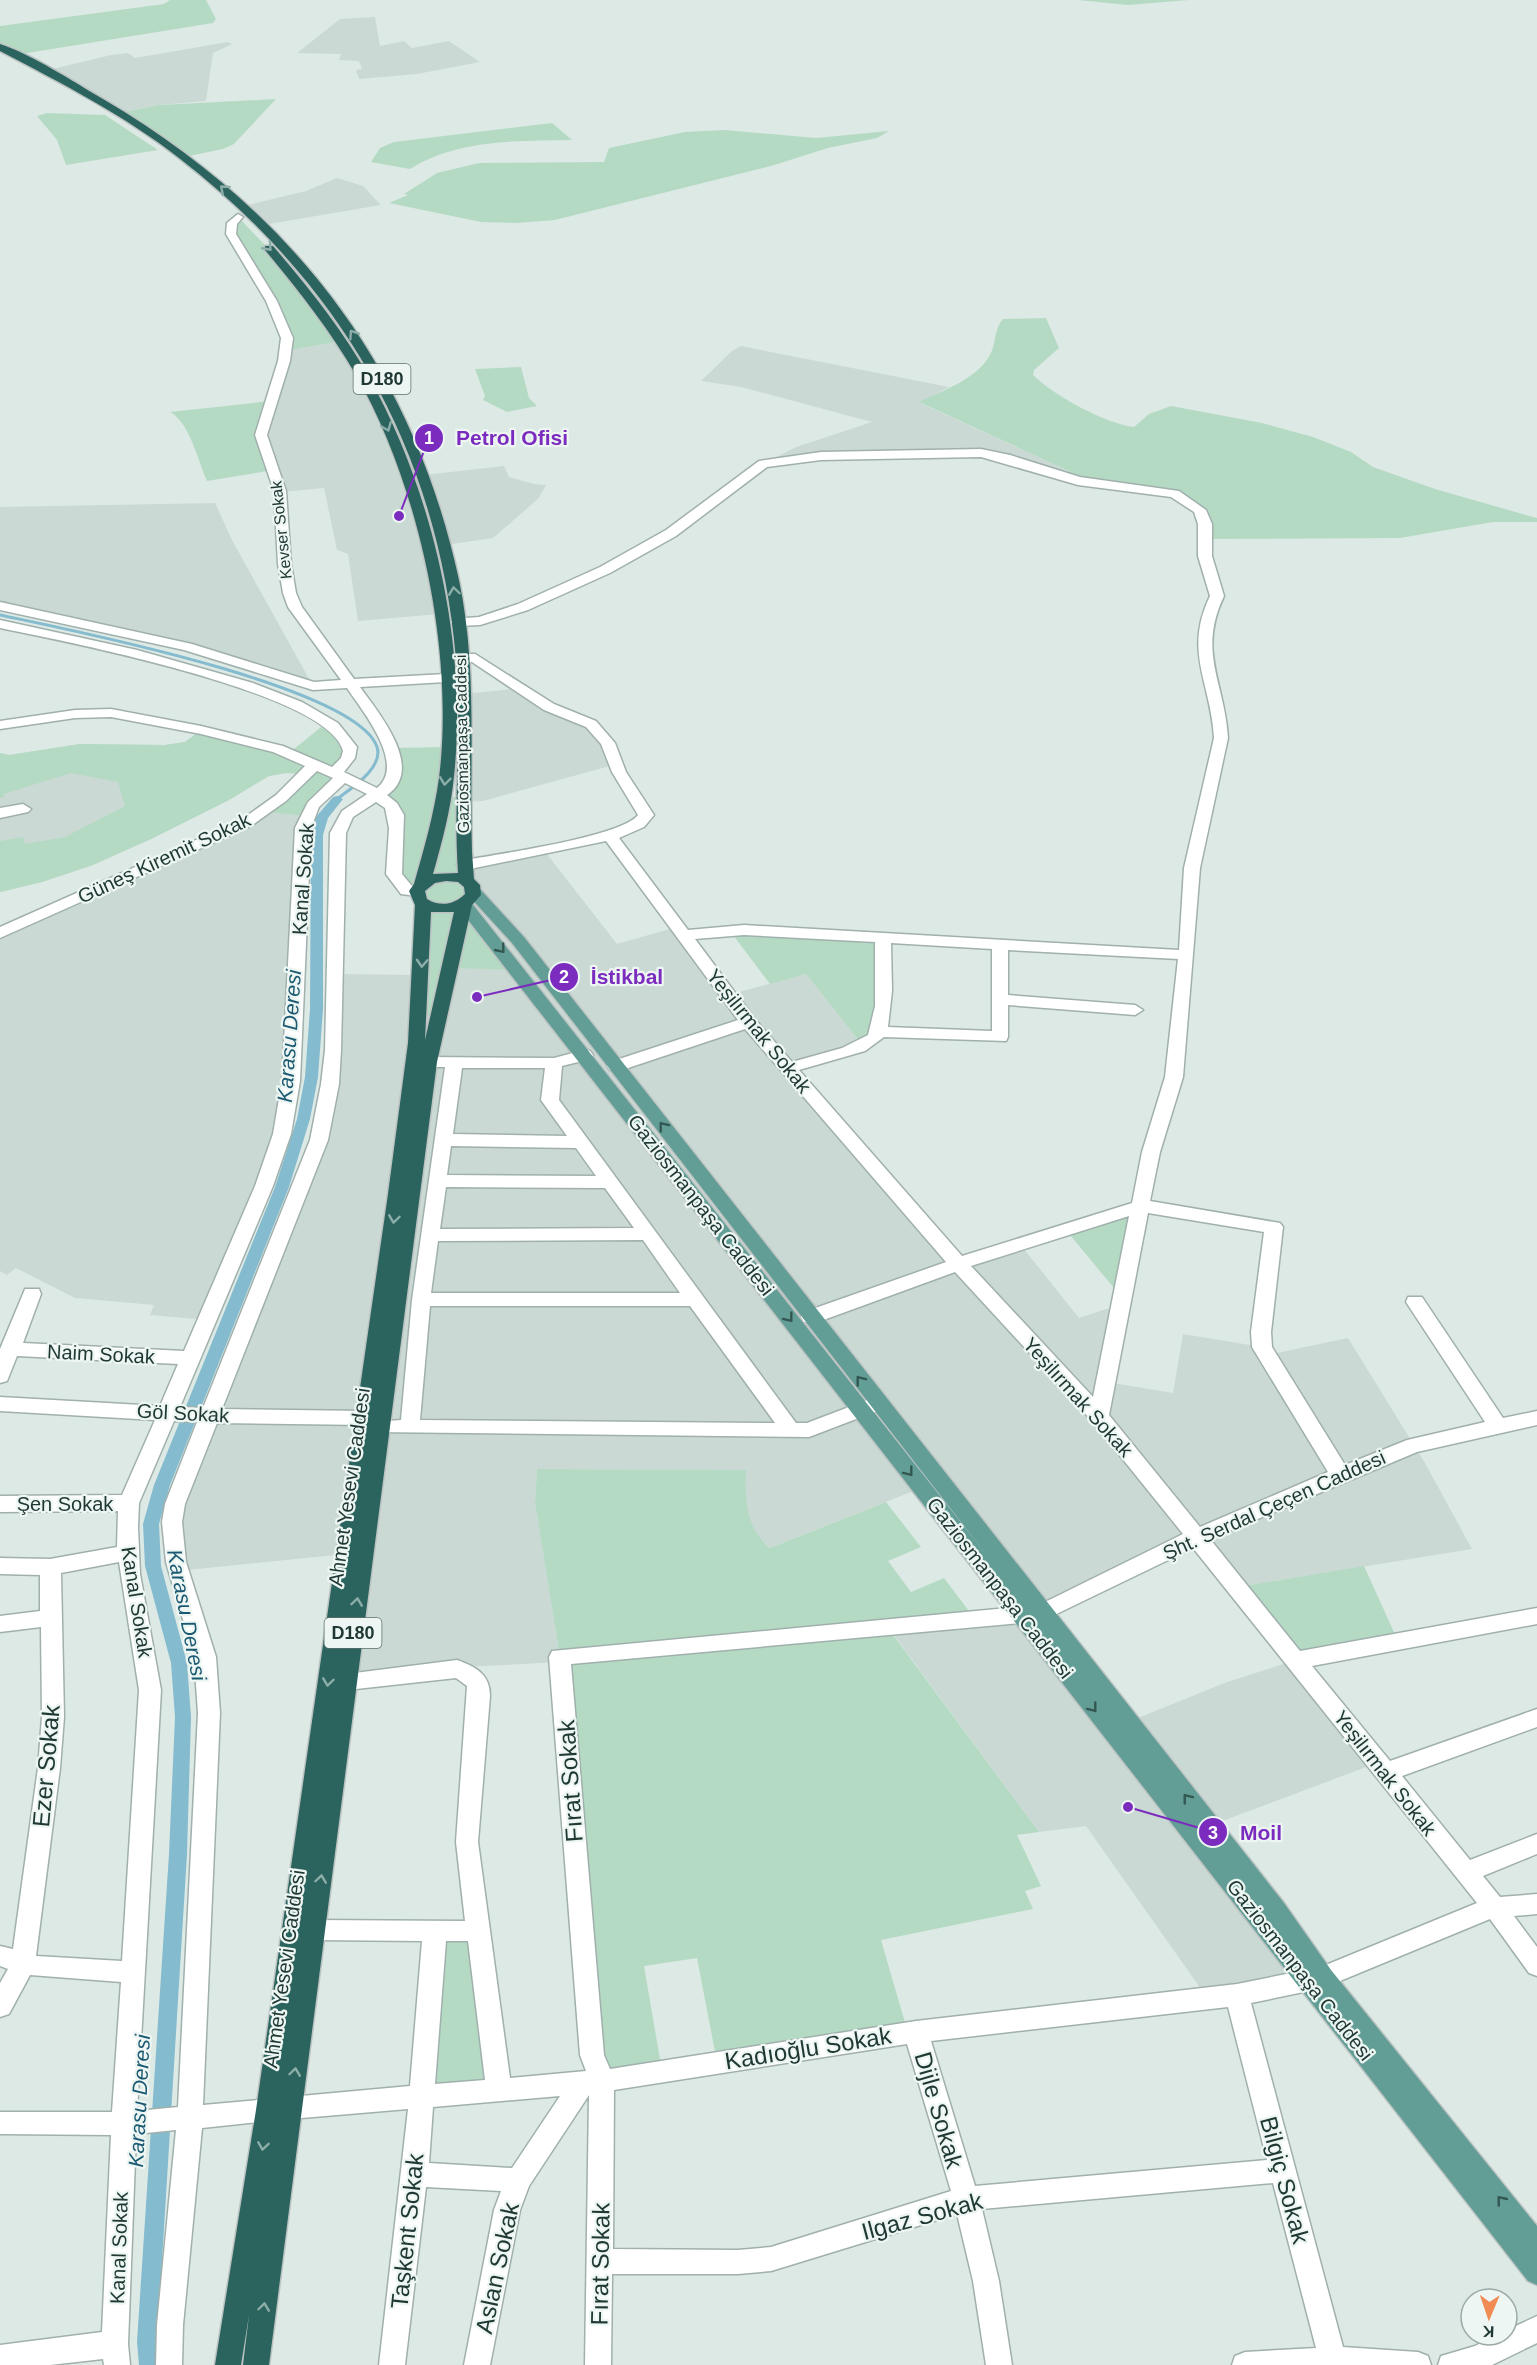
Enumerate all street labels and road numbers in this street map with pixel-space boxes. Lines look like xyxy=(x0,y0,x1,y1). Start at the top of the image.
road number: D180 xyxy=(354,364,410,394)
street label: Kevser Sokak xyxy=(267,479,295,580)
street label: Gaziosmanpaşa Caddesi xyxy=(452,654,472,834)
street label: Güneş Kiremit Sokak xyxy=(74,808,255,908)
street label: Kanal Sokak xyxy=(288,821,318,936)
street label: Yeşilırmak Sokak xyxy=(702,965,816,1098)
street label: Gaziosmanpaşa Caddesi xyxy=(624,1110,778,1300)
street label: Yeşilırmak Sokak xyxy=(1019,1333,1138,1462)
street label: Naim Sokak xyxy=(47,1340,156,1368)
street label: Ahmet Yesevi Caddesi xyxy=(324,1386,374,1588)
street label: Göl Sokak xyxy=(136,1400,231,1426)
street label: Şht. Serdal Çeçen Caddesi xyxy=(1159,1446,1389,1564)
street label: Şen Sokak xyxy=(17,1493,114,1515)
street label: Gaziosmanpaşa Caddesi xyxy=(923,1493,1077,1683)
street label: Kanal Sokak xyxy=(117,1545,157,1660)
road number: D180 xyxy=(324,1618,382,1648)
street label: Ezer Sokak xyxy=(27,1703,65,1828)
street label: Yeşilırmak Sokak xyxy=(1329,1706,1441,1841)
street label: Fırat Sokak xyxy=(552,1718,588,1843)
street label: Ahmet Yesevi Caddesi xyxy=(259,1868,309,2070)
street label: Gaziosmanpaşa Caddesi xyxy=(1223,1875,1377,2065)
street label: Kadıoğlu Sokak xyxy=(723,2021,894,2074)
street label: Dijle Sokak xyxy=(909,2049,969,2172)
street label: Bilgiç Sokak xyxy=(1255,2113,1315,2248)
street label: Taşkent Sokak xyxy=(385,2151,429,2310)
street label: Ilgaz Sokak xyxy=(859,2187,986,2245)
street label: Kanal Sokak xyxy=(106,2191,132,2304)
street label: Aslan Sokak xyxy=(470,2199,524,2336)
street label: Fırat Sokak xyxy=(585,2201,615,2326)

